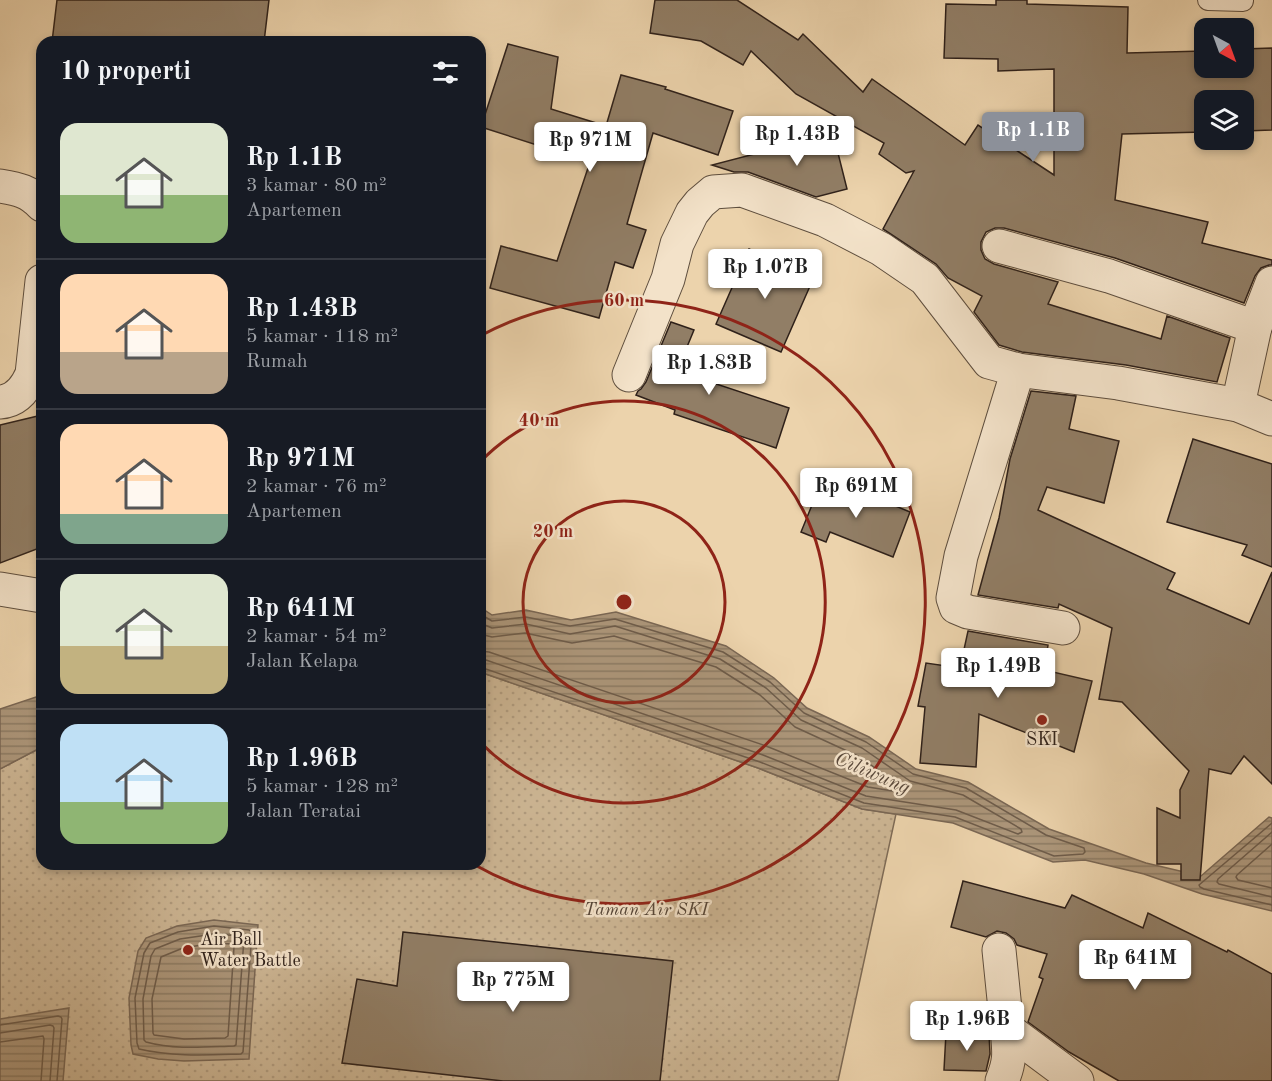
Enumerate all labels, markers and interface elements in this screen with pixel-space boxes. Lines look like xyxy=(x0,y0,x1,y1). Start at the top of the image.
north arrow xyxy=(1194,18,1254,78)
map controls xyxy=(1194,18,1254,150)
icon: filters xyxy=(429,56,462,89)
text: 10 properti xyxy=(60,59,191,85)
button: layers xyxy=(1194,90,1254,150)
pin: Rp 1.1B xyxy=(978,112,1088,163)
pin: Rp 1.43B xyxy=(735,116,859,167)
text: Rp 1.1B xyxy=(996,121,1070,141)
pin: Rp 971M xyxy=(535,122,645,173)
text: Rp 1.43B xyxy=(754,125,840,145)
text: Rp 971M xyxy=(548,131,632,151)
text: Rp 1.1B xyxy=(246,145,342,171)
icon: home xyxy=(108,147,180,219)
text: 3 kamar · 80 m² xyxy=(246,176,387,196)
text: Apartemen xyxy=(246,201,342,221)
pin: Rp 1.07B xyxy=(703,249,827,300)
text: Rp 1.07B xyxy=(722,258,808,278)
text: 60 m xyxy=(604,292,644,310)
text: Rp 1.43B xyxy=(246,296,357,322)
icon: home xyxy=(108,298,180,370)
text: 5 kamar · 118 m² xyxy=(246,327,398,347)
pin: Rp 1.83B xyxy=(647,345,771,396)
text: Rumah xyxy=(246,352,308,372)
text: Rp 1.83B xyxy=(666,354,752,374)
text: 40 m xyxy=(519,412,559,430)
text: Rp 971M xyxy=(246,446,355,472)
icon: home xyxy=(108,448,180,520)
pin: Rp 691M xyxy=(801,468,911,519)
text: 2 kamar · 76 m² xyxy=(246,477,387,497)
text: Rp 691M xyxy=(814,477,898,497)
text: Apartemen xyxy=(246,502,342,522)
text: 20 m xyxy=(533,523,573,541)
centre of rings xyxy=(614,592,634,612)
text: Rp 641M xyxy=(246,596,355,622)
icon: home xyxy=(108,598,180,670)
text: 2 kamar · 54 m² xyxy=(246,627,387,647)
pin: Rp 1.49B xyxy=(936,648,1060,699)
text: Jalan Kelapa xyxy=(246,652,358,672)
text: Rp 1.49B xyxy=(955,657,1041,677)
marker: SKI xyxy=(1035,713,1049,727)
place label: SKI xyxy=(1026,731,1058,749)
text: Rp 1.96B xyxy=(246,746,357,772)
icon: home xyxy=(108,748,180,820)
water label: Ciliwung xyxy=(832,749,913,799)
text: 5 kamar · 128 m² xyxy=(246,777,398,797)
text: Jalan Teratai xyxy=(246,802,361,822)
park label: Taman Air SKI xyxy=(584,901,710,919)
place label: Air Ball Water Battle xyxy=(200,931,301,970)
pin: Rp 641M xyxy=(1080,940,1190,991)
marker: Air Ball Water Battle xyxy=(181,943,195,957)
text: Rp 641M xyxy=(1093,949,1177,969)
pin: Rp 775M xyxy=(458,962,568,1013)
text: Rp 775M xyxy=(471,971,555,991)
pin: Rp 1.96B xyxy=(905,1001,1029,1052)
text: Rp 1.96B xyxy=(924,1010,1010,1030)

